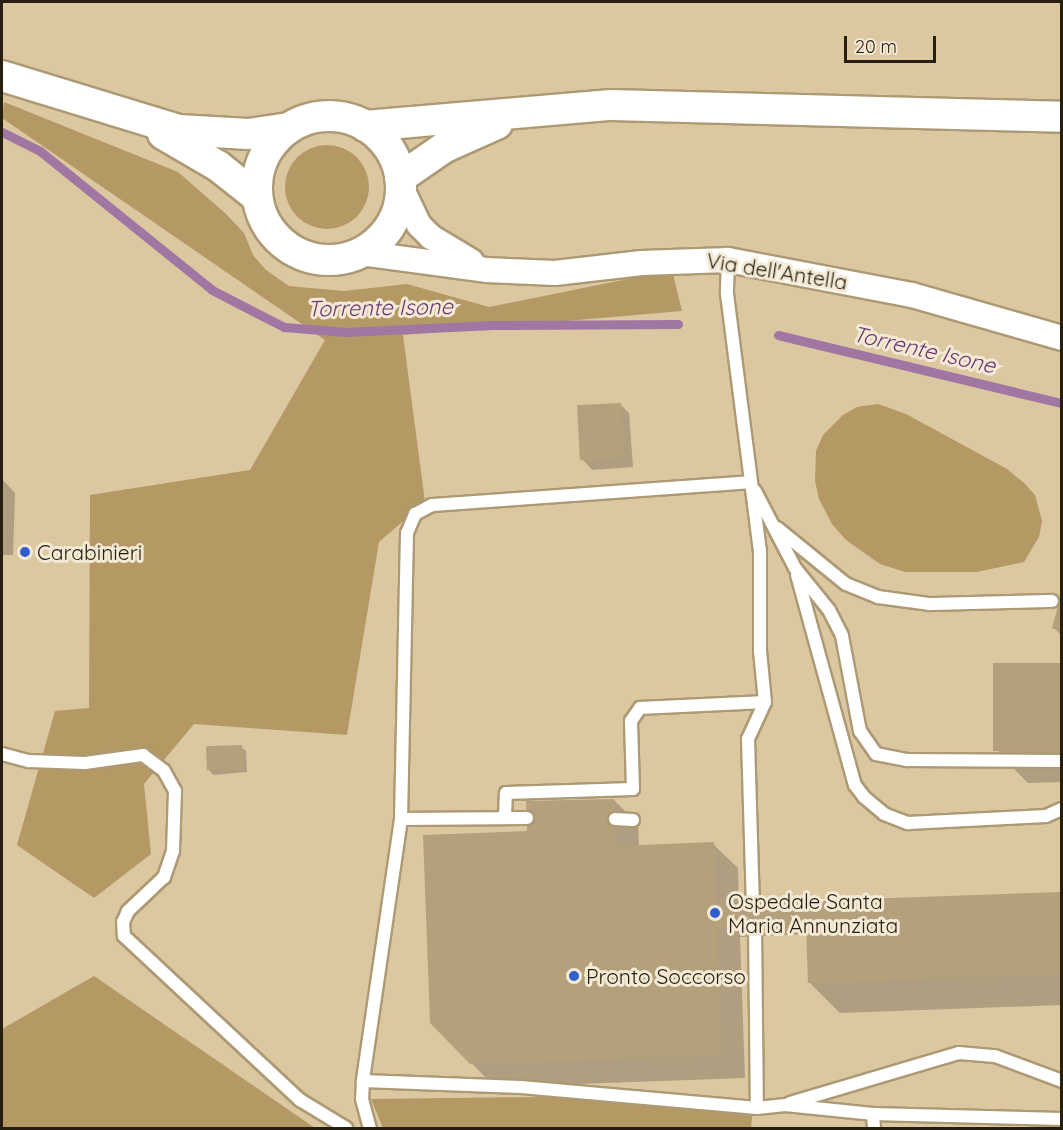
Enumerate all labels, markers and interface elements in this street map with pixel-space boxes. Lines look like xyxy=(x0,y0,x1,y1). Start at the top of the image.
scale bar xyxy=(847,24,938,62)
text: 20 m xyxy=(855,35,897,58)
street label: Via dell'Antella xyxy=(705,247,849,295)
water label: Torrente Isone xyxy=(307,294,453,322)
water label: Torrente Isone xyxy=(850,321,998,379)
place label: Carabinieri xyxy=(37,539,142,565)
marker: Carabinieri xyxy=(18,545,32,559)
place label: Ospedale Santa Maria Annunziata xyxy=(728,888,898,938)
marker: Ospedale Santa Maria Annunziata xyxy=(706,904,724,922)
place label: Pronto Soccorso xyxy=(586,963,746,989)
marker: Pronto Soccorso xyxy=(567,969,581,983)

